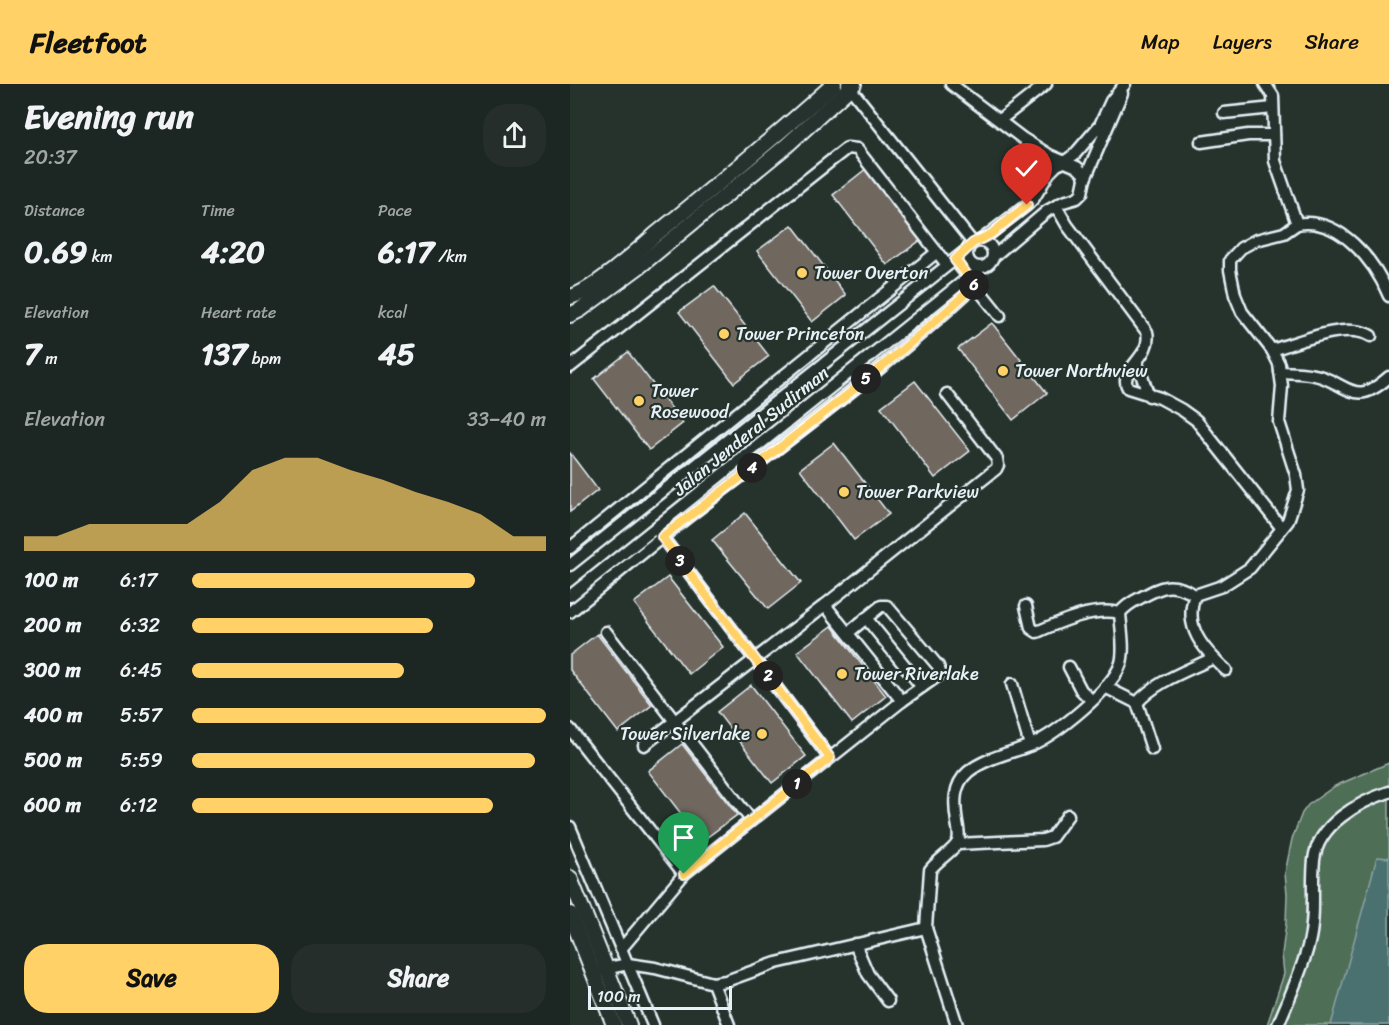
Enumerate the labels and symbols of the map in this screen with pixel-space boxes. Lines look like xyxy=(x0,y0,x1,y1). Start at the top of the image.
pin xyxy=(1001,143,1052,205)
place label: Tower Overton xyxy=(814,257,928,289)
marker: Tower Overton xyxy=(795,266,809,280)
pin: 6 xyxy=(959,270,989,300)
place label: Tower Princeton xyxy=(736,318,865,350)
marker: Tower Princeton xyxy=(717,327,731,341)
place label: Tower Northview xyxy=(1015,355,1148,387)
street label: Jalan Jenderal Sudirman xyxy=(665,358,836,505)
pin: 5 xyxy=(851,364,881,394)
marker: Tower Northview xyxy=(996,364,1010,378)
place label: Tower Rosewood xyxy=(651,375,730,428)
marker: Tower Rosewood xyxy=(632,394,646,408)
pin: 4 xyxy=(737,453,767,483)
place label: Tower Parkview xyxy=(856,476,979,508)
marker: Tower Parkview xyxy=(837,485,851,499)
pin: 3 xyxy=(665,546,695,576)
place label: Tower Riverlake xyxy=(854,658,979,690)
pin: 2 xyxy=(753,661,783,691)
marker: Tower Riverlake xyxy=(835,667,849,681)
place label: Tower Silverlake xyxy=(620,718,750,750)
marker: Tower Silverlake xyxy=(755,727,769,741)
pin: 1 xyxy=(782,769,812,799)
pin xyxy=(658,812,709,874)
scale bar xyxy=(588,983,732,1010)

